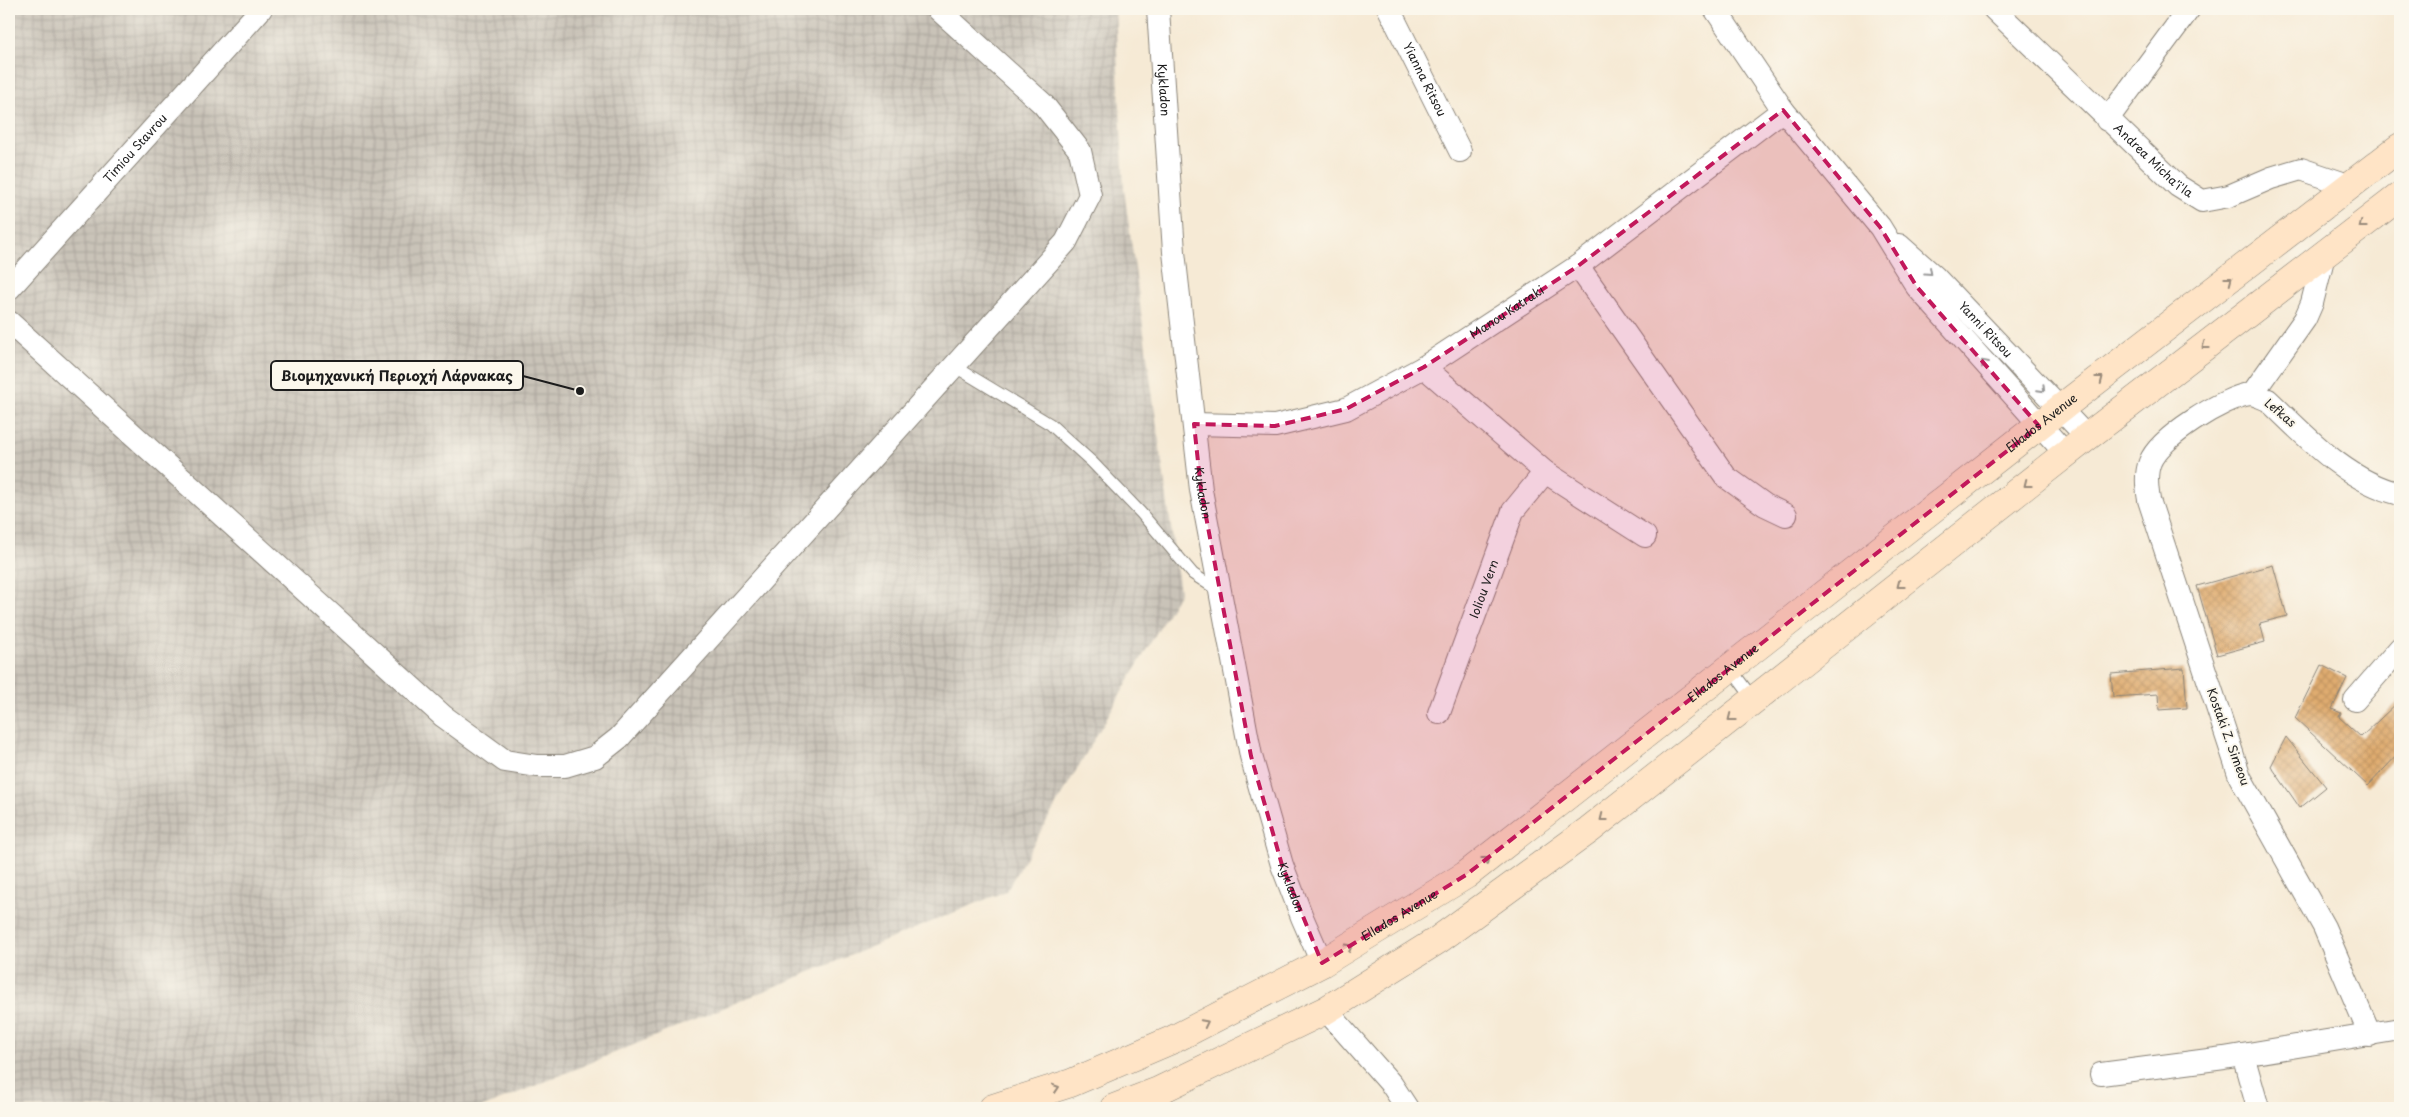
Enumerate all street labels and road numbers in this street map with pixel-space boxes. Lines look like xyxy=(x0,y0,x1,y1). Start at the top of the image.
street label: Yianna Ritsou xyxy=(1399,39,1451,119)
street label: Kykladon xyxy=(1154,63,1175,117)
street label: Timiou Stavrou xyxy=(99,109,171,187)
street label: Andrea Micha'i'la xyxy=(2110,119,2197,202)
street label: Manou Katraki xyxy=(1466,281,1547,343)
street label: Yanni Ritsou xyxy=(1955,297,2017,361)
street label: Ellados Avenue xyxy=(2002,388,2081,456)
street label: Lefkas xyxy=(2261,394,2301,431)
street label: Kykladon xyxy=(1190,466,1216,520)
street label: Ioliou Vern xyxy=(1464,557,1502,621)
street label: Ellados Avenue xyxy=(1683,638,1762,706)
street label: Kostaki Z. Simeou xyxy=(2203,685,2255,788)
street label: Kykladon xyxy=(1274,859,1309,915)
street label: Ellados Avenue xyxy=(1357,884,1441,945)

